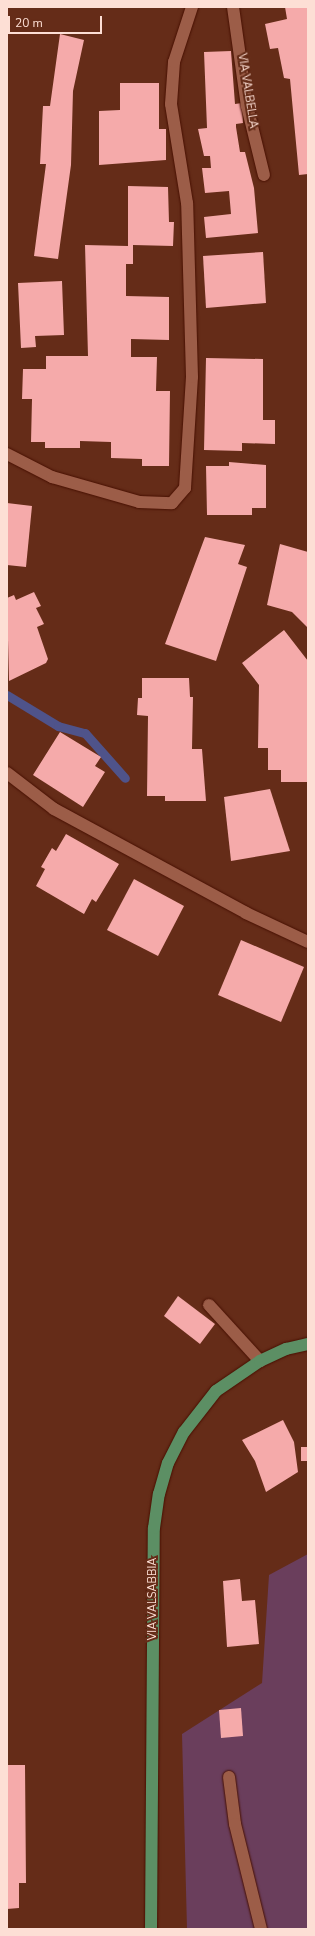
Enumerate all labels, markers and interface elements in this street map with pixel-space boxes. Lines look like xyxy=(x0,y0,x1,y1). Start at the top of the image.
scale bar xyxy=(10,8,104,34)
text: 20 m xyxy=(15,15,43,31)
street label: VIA VALBELLA xyxy=(235,53,259,129)
street label: VIA VALSABBIA xyxy=(146,1558,160,1640)

